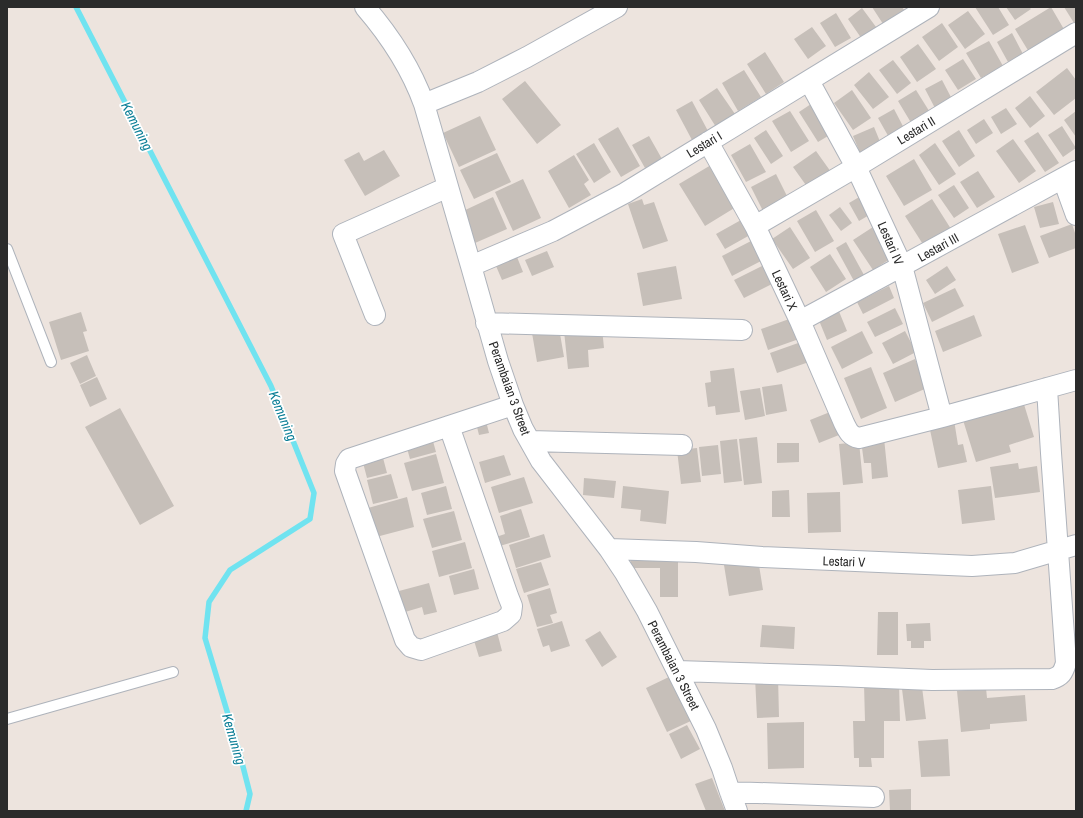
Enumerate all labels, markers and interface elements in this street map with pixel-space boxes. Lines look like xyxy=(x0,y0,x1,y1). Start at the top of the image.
water label: Kemuning xyxy=(117,99,157,154)
street label: Lestari II xyxy=(894,112,938,148)
street label: Lestari I xyxy=(683,127,725,162)
street label: Lestari IV xyxy=(873,219,908,268)
street label: Lestari III xyxy=(915,229,962,266)
street label: Lestari X xyxy=(768,267,802,314)
street label: Perambaian 3 Street xyxy=(485,339,534,437)
water label: Kemuning xyxy=(265,388,301,444)
street label: Lestari V xyxy=(822,552,866,571)
street label: Perambaian 3 Street xyxy=(644,618,703,713)
water label: Kemuning xyxy=(218,711,250,767)

